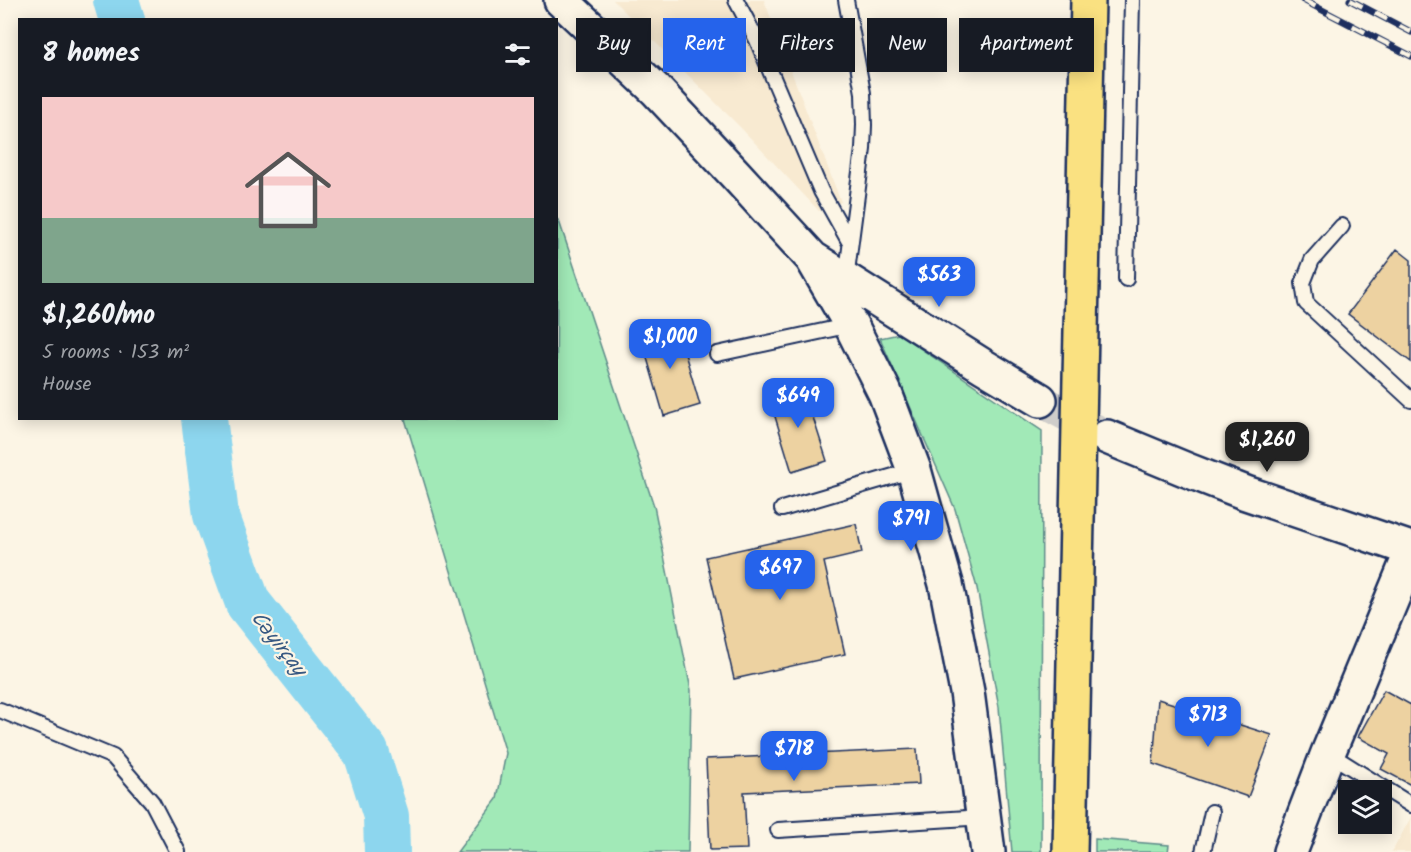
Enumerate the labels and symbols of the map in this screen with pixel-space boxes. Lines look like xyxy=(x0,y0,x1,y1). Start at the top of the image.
pin: $563 xyxy=(903,257,975,308)
pin: $1,000 xyxy=(621,319,719,370)
pin: $649 xyxy=(762,378,834,429)
pin: $1,260 xyxy=(1218,422,1316,473)
pin: $791 xyxy=(875,501,947,552)
pin: $697 xyxy=(744,550,816,601)
water label: Cəyirçay xyxy=(242,604,316,686)
pin: $713 xyxy=(1172,697,1244,748)
pin: $718 xyxy=(758,731,830,782)

